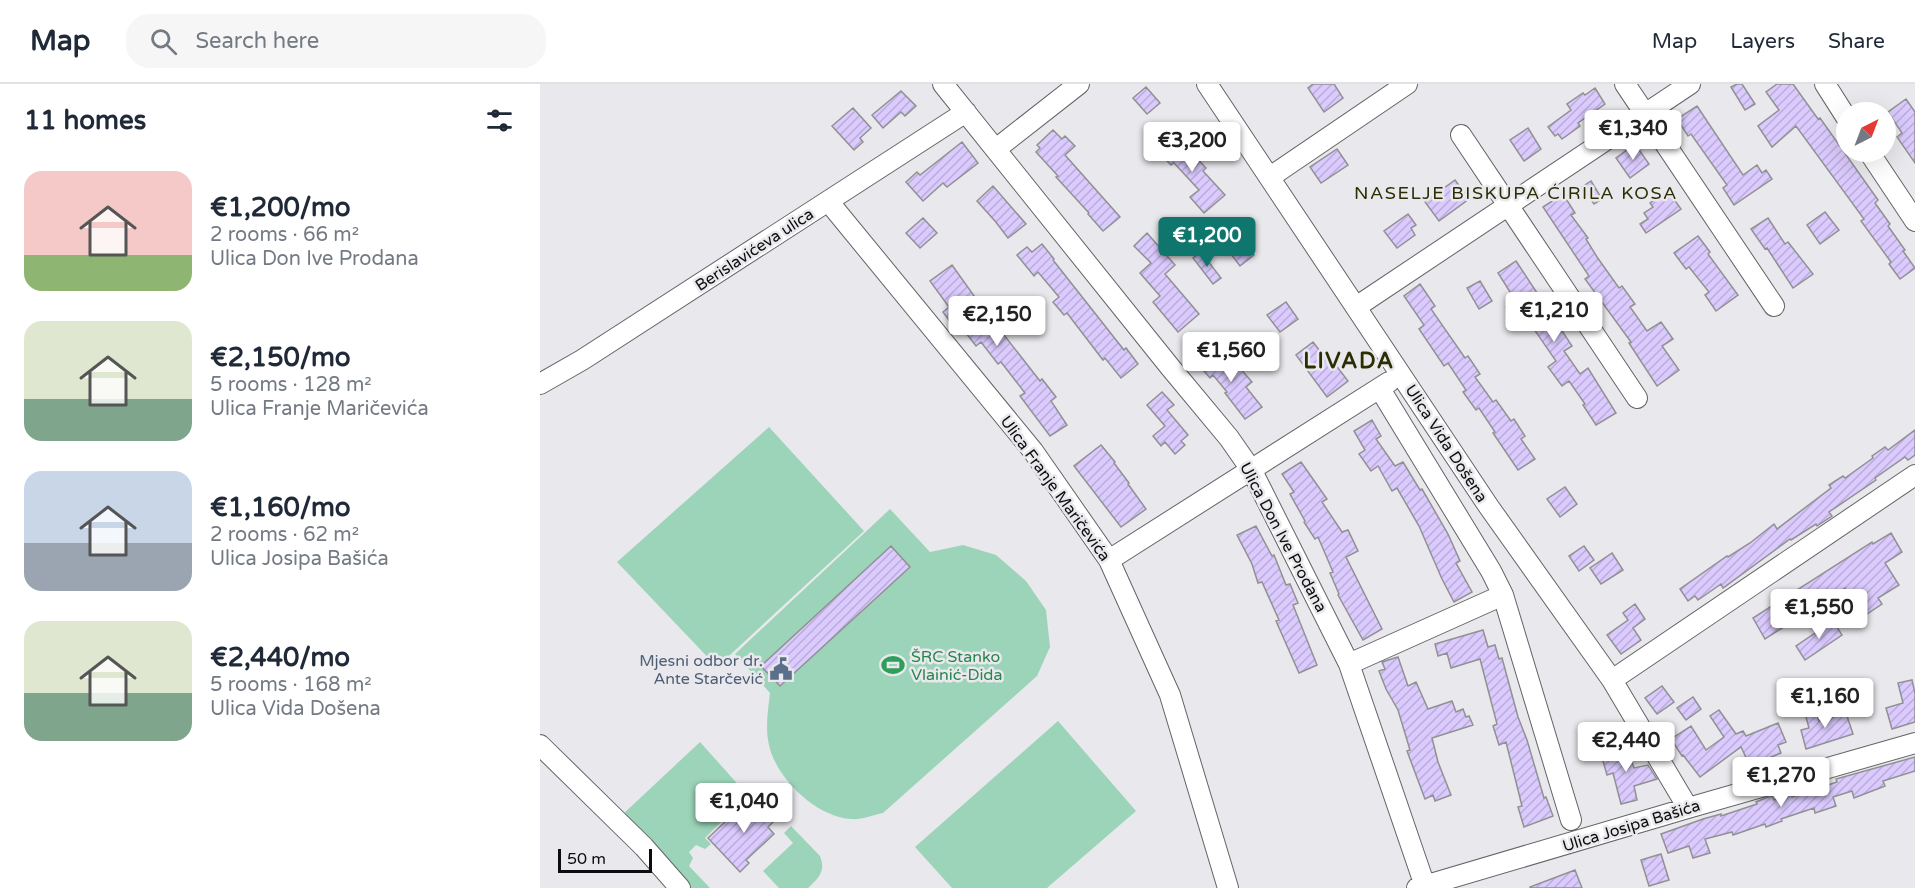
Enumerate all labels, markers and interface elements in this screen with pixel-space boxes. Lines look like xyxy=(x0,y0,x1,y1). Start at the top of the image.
search box xyxy=(126,14,546,68)
text: Map xyxy=(30,24,90,58)
icon: search xyxy=(147,25,180,58)
text: Search here xyxy=(195,28,319,54)
text: Map xyxy=(1652,29,1697,54)
text: Layers xyxy=(1730,29,1795,54)
text: Share xyxy=(1828,29,1885,54)
north arrow xyxy=(1836,102,1896,162)
map controls xyxy=(1836,102,1896,162)
icon: filters xyxy=(483,104,516,137)
text: 11 homes xyxy=(24,105,146,136)
pin: €1,340 xyxy=(1584,110,1682,161)
text: €1,340 xyxy=(1598,117,1668,141)
pin: €3,200 xyxy=(1143,122,1241,173)
text: €3,200 xyxy=(1157,129,1227,153)
district label: NASELJE BISKUPA ĆIRILA KOSA xyxy=(1354,182,1678,204)
text: €1,200/mo xyxy=(210,192,351,223)
icon: home xyxy=(72,195,144,267)
street label: Berislavićeva ulica xyxy=(691,204,818,296)
pin: €1,200 xyxy=(1158,217,1256,268)
text: 2 rooms · 66 m² xyxy=(210,223,359,247)
text: €1,200 xyxy=(1172,224,1242,248)
text: Ulica Don Ive Prodana xyxy=(210,247,419,271)
pin: €1,210 xyxy=(1505,292,1603,343)
pin: €2,150 xyxy=(948,296,1046,347)
text: €1,210 xyxy=(1519,299,1589,323)
text: €2,150 xyxy=(962,303,1032,327)
pin: €1,560 xyxy=(1182,332,1280,383)
text: €1,560 xyxy=(1196,339,1266,363)
text: €2,150/mo xyxy=(210,342,351,373)
icon: home xyxy=(72,345,144,417)
district label: LIVADA xyxy=(1303,348,1395,374)
text: 5 rooms · 128 m² xyxy=(210,373,372,397)
street label: Ulica Vida Došena xyxy=(1401,381,1492,506)
text: Ulica Franje Maričevića xyxy=(210,397,429,421)
street label: Ulica Franje Maričevića xyxy=(996,412,1115,565)
street label: Ulica Don Ive Prodana xyxy=(1235,459,1331,616)
text: €1,160/mo xyxy=(210,492,351,523)
icon: home xyxy=(72,495,144,567)
text: 2 rooms · 62 m² xyxy=(210,523,359,547)
text: Ulica Josipa Bašića xyxy=(210,547,389,571)
pin: €1,550 xyxy=(1770,589,1868,640)
text: €1,550 xyxy=(1784,596,1854,620)
text: €2,440/mo xyxy=(210,642,350,673)
icon: home xyxy=(72,645,144,717)
place label: ŠRC Stanko Vlainić-Dida xyxy=(911,647,1002,685)
place label: Mjesni odbor dr. Ante Starčević xyxy=(639,651,763,689)
sports icon: ŠRC Stanko Vlainić-Dida xyxy=(880,652,906,678)
public building icon: Mjesni odbor dr. Ante Starčević xyxy=(768,656,794,682)
text: 5 rooms · 168 m² xyxy=(210,673,372,697)
pin: €1,160 xyxy=(1776,678,1874,729)
text: €1,160 xyxy=(1790,685,1860,709)
text: Ulica Vida Došena xyxy=(210,697,381,721)
pin: €2,440 xyxy=(1577,722,1675,773)
text: €2,440 xyxy=(1592,729,1660,753)
pin: €1,270 xyxy=(1732,757,1830,808)
text: €1,270 xyxy=(1746,764,1816,788)
pin: €1,040 xyxy=(695,783,793,834)
text: €1,040 xyxy=(709,790,779,814)
street label: Ulica Josipa Bašića xyxy=(1560,795,1703,856)
scale bar xyxy=(558,846,652,874)
text: 50 m xyxy=(567,849,606,869)

